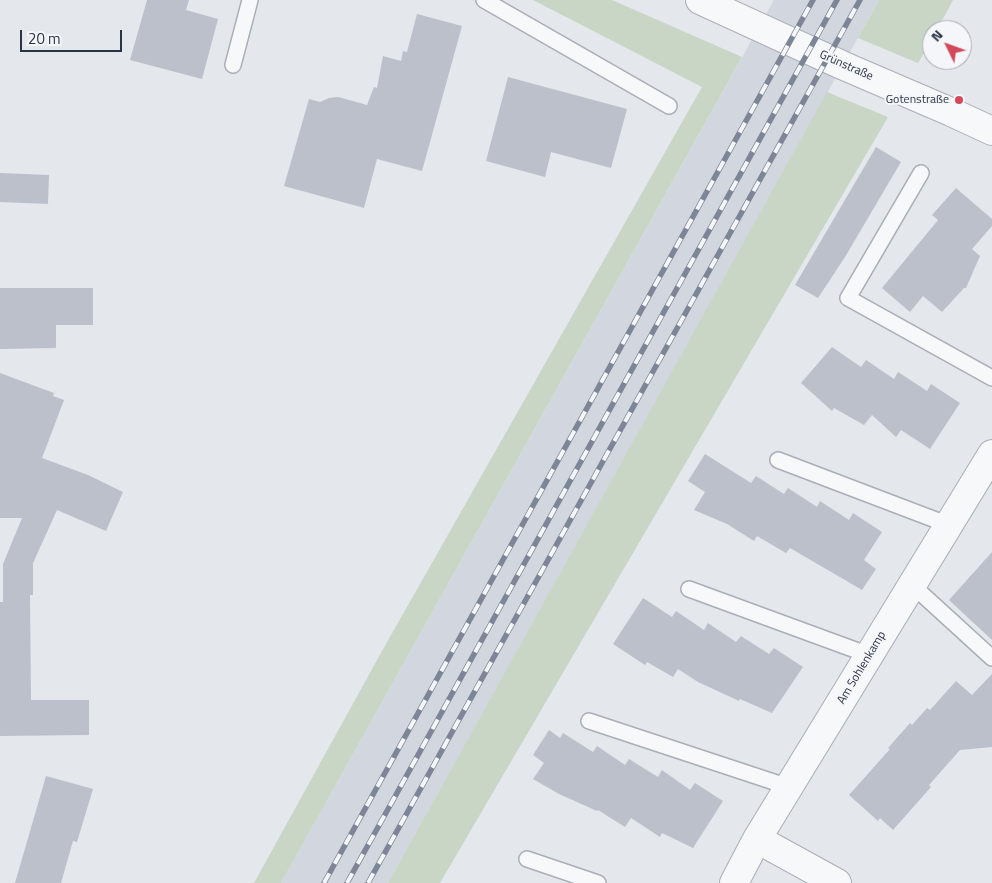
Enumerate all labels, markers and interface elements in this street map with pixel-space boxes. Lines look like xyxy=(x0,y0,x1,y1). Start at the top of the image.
scale bar xyxy=(22,20,125,52)
north arrow xyxy=(922,20,972,70)
text: N xyxy=(925,25,947,46)
text: 20 m xyxy=(28,27,61,50)
street label: Grünstraße xyxy=(817,48,875,84)
place label: Gotenstraße xyxy=(886,93,949,107)
marker: Gotenstraße xyxy=(953,94,965,106)
street label: Am Sohlenkamp xyxy=(835,629,889,707)

